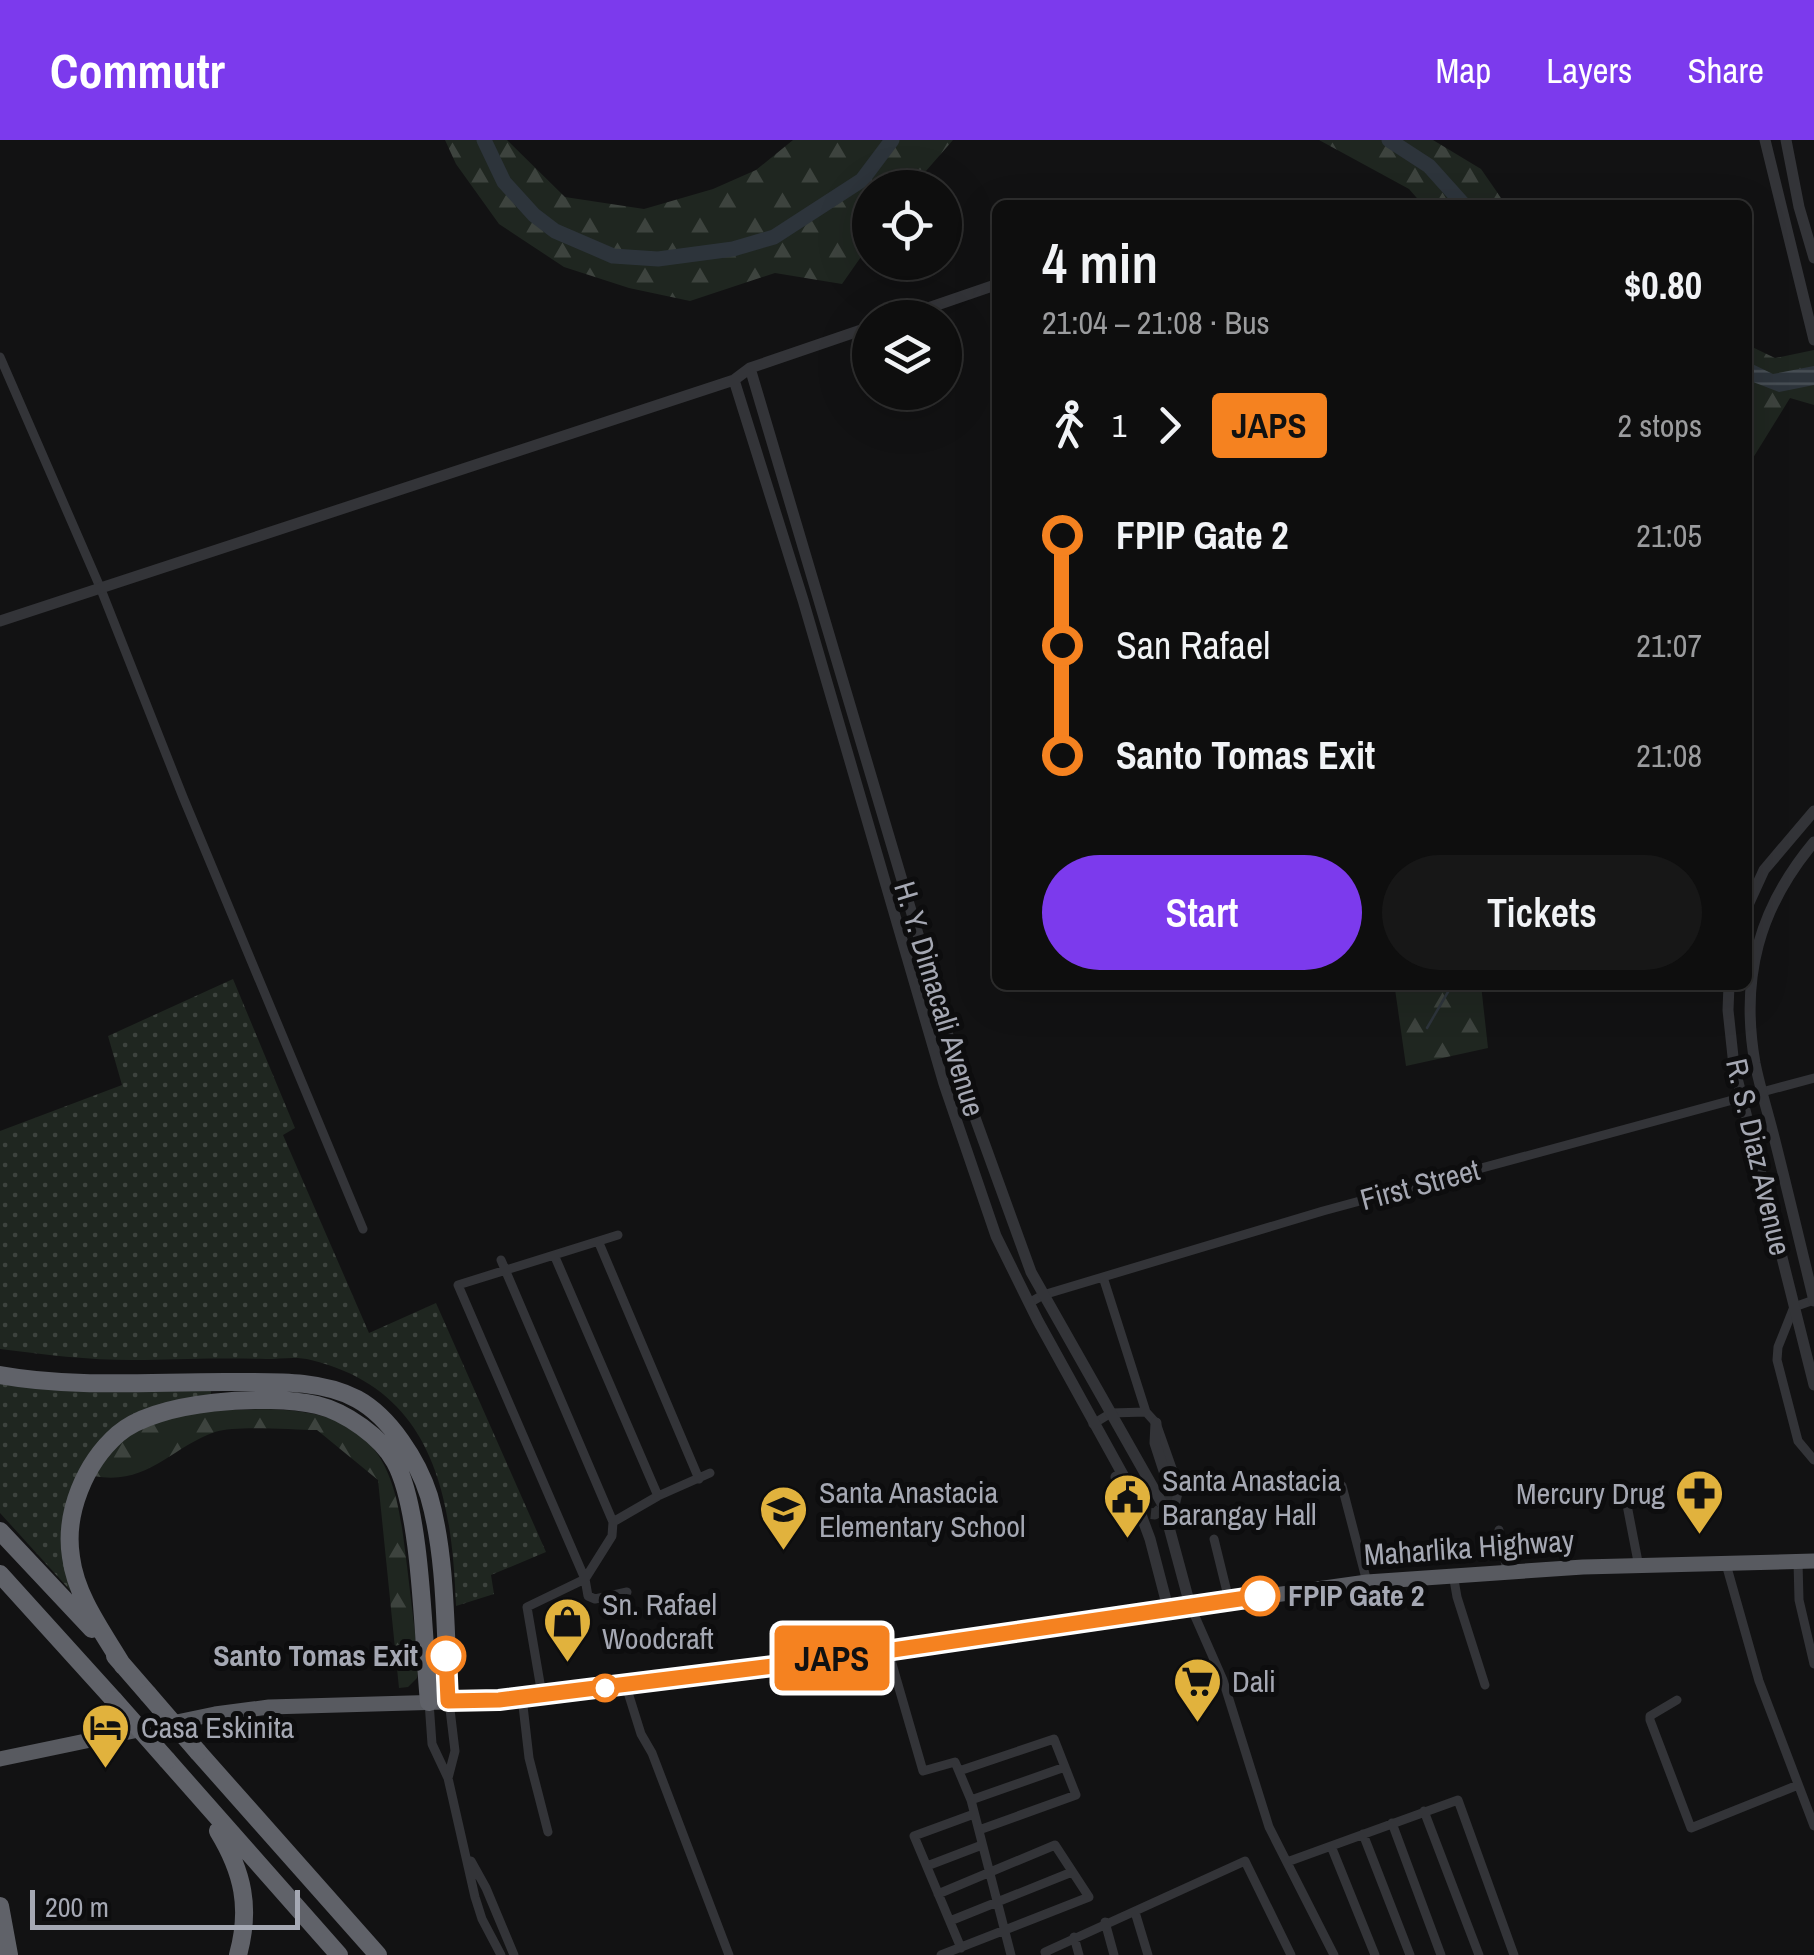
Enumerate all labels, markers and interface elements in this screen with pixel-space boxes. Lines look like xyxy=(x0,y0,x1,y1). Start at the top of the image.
text: Commutr xyxy=(50,38,225,103)
text: Map xyxy=(1435,47,1491,94)
text: Layers xyxy=(1546,47,1632,94)
text: Share xyxy=(1687,47,1764,94)
map controls xyxy=(852,170,962,410)
button: locate xyxy=(852,170,962,280)
text: 4 min xyxy=(1042,226,1158,300)
text: $0.80 xyxy=(1624,260,1702,311)
button: layers xyxy=(852,300,962,410)
text: 21:04 – 21:08 · Bus xyxy=(1042,301,1270,344)
icon: walk xyxy=(1042,398,1097,453)
icon: forward xyxy=(1142,398,1197,453)
text: JAPS xyxy=(1232,402,1307,449)
text: 1 xyxy=(1112,404,1127,447)
text: 2 stops xyxy=(1617,404,1702,447)
text: FPIP Gate 2 xyxy=(1116,510,1289,561)
text: 21:05 xyxy=(1636,514,1702,557)
text: San Rafael xyxy=(1116,620,1270,671)
text: 21:07 xyxy=(1636,624,1702,667)
text: Santo Tomas Exit xyxy=(1116,730,1375,781)
text: 21:08 xyxy=(1636,734,1702,777)
button: Start xyxy=(1042,855,1362,970)
button: Tickets xyxy=(1382,855,1702,970)
street label: H. Y. Dimacali Avenue xyxy=(885,876,995,1121)
street label: R. S. Diaz Avenue xyxy=(1717,1055,1801,1259)
street label: First Street xyxy=(1356,1149,1484,1219)
place label: Santa Anastacia Barangay Hall xyxy=(1162,1460,1342,1534)
pharmacy icon: Mercury Drug xyxy=(1674,1468,1726,1536)
place label: Santa Anastacia Elementary School xyxy=(819,1472,1025,1546)
public building icon: Santa Anastacia Barangay Hall xyxy=(1101,1472,1153,1540)
place label: Mercury Drug xyxy=(1516,1473,1665,1513)
school or university icon: Santa Anastacia Elementary School xyxy=(758,1484,810,1552)
street label: Maharlika Highway xyxy=(1363,1520,1576,1574)
place label: FPIP Gate 2 xyxy=(1288,1575,1424,1615)
marker: FPIP Gate 2 xyxy=(1241,1577,1279,1615)
place label: Sn. Rafael Woodcraft xyxy=(602,1584,717,1658)
shop icon: Sn. Rafael Woodcraft xyxy=(541,1596,593,1664)
line badge: JAPS xyxy=(762,1626,902,1690)
place label: Santo Tomas Exit xyxy=(213,1635,418,1675)
text: JAPS xyxy=(795,1635,869,1682)
marker: Santo Tomas Exit xyxy=(427,1637,465,1675)
supermarket icon: Dali xyxy=(1171,1656,1223,1724)
place label: Dali xyxy=(1232,1661,1276,1701)
unlabelled marker xyxy=(592,1675,618,1701)
hotel icon: Casa Eskinita xyxy=(80,1702,132,1770)
place label: Casa Eskinita xyxy=(141,1707,294,1747)
scale bar xyxy=(30,1885,300,1930)
text: 200 m xyxy=(45,1888,109,1926)

